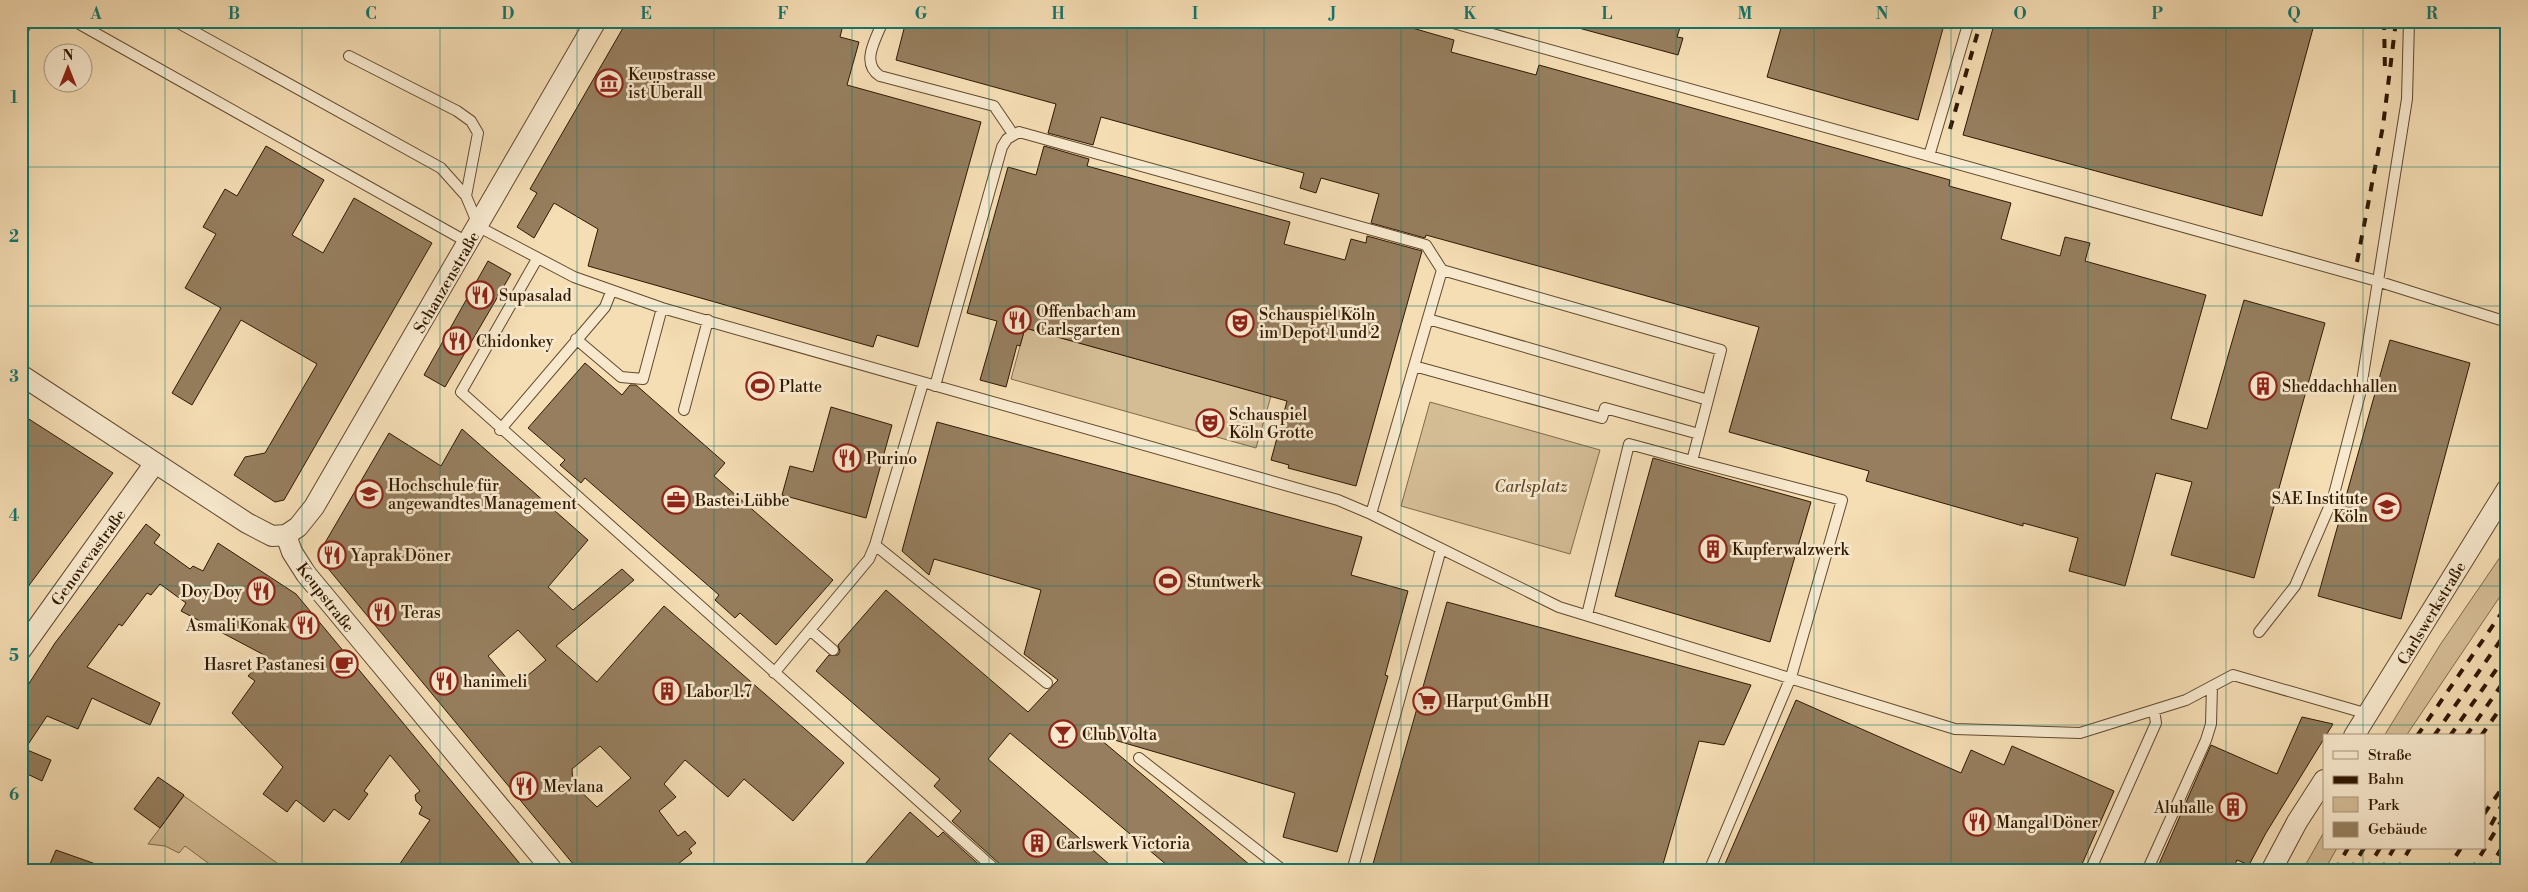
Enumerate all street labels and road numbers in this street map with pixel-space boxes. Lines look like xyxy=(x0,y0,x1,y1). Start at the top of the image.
street label: Schanzenstraße xyxy=(410,228,484,337)
street label: Genovevastraße xyxy=(47,505,131,610)
street label: Carlswerkstraße xyxy=(2393,558,2471,669)
street label: Keupstraße xyxy=(292,559,359,636)

